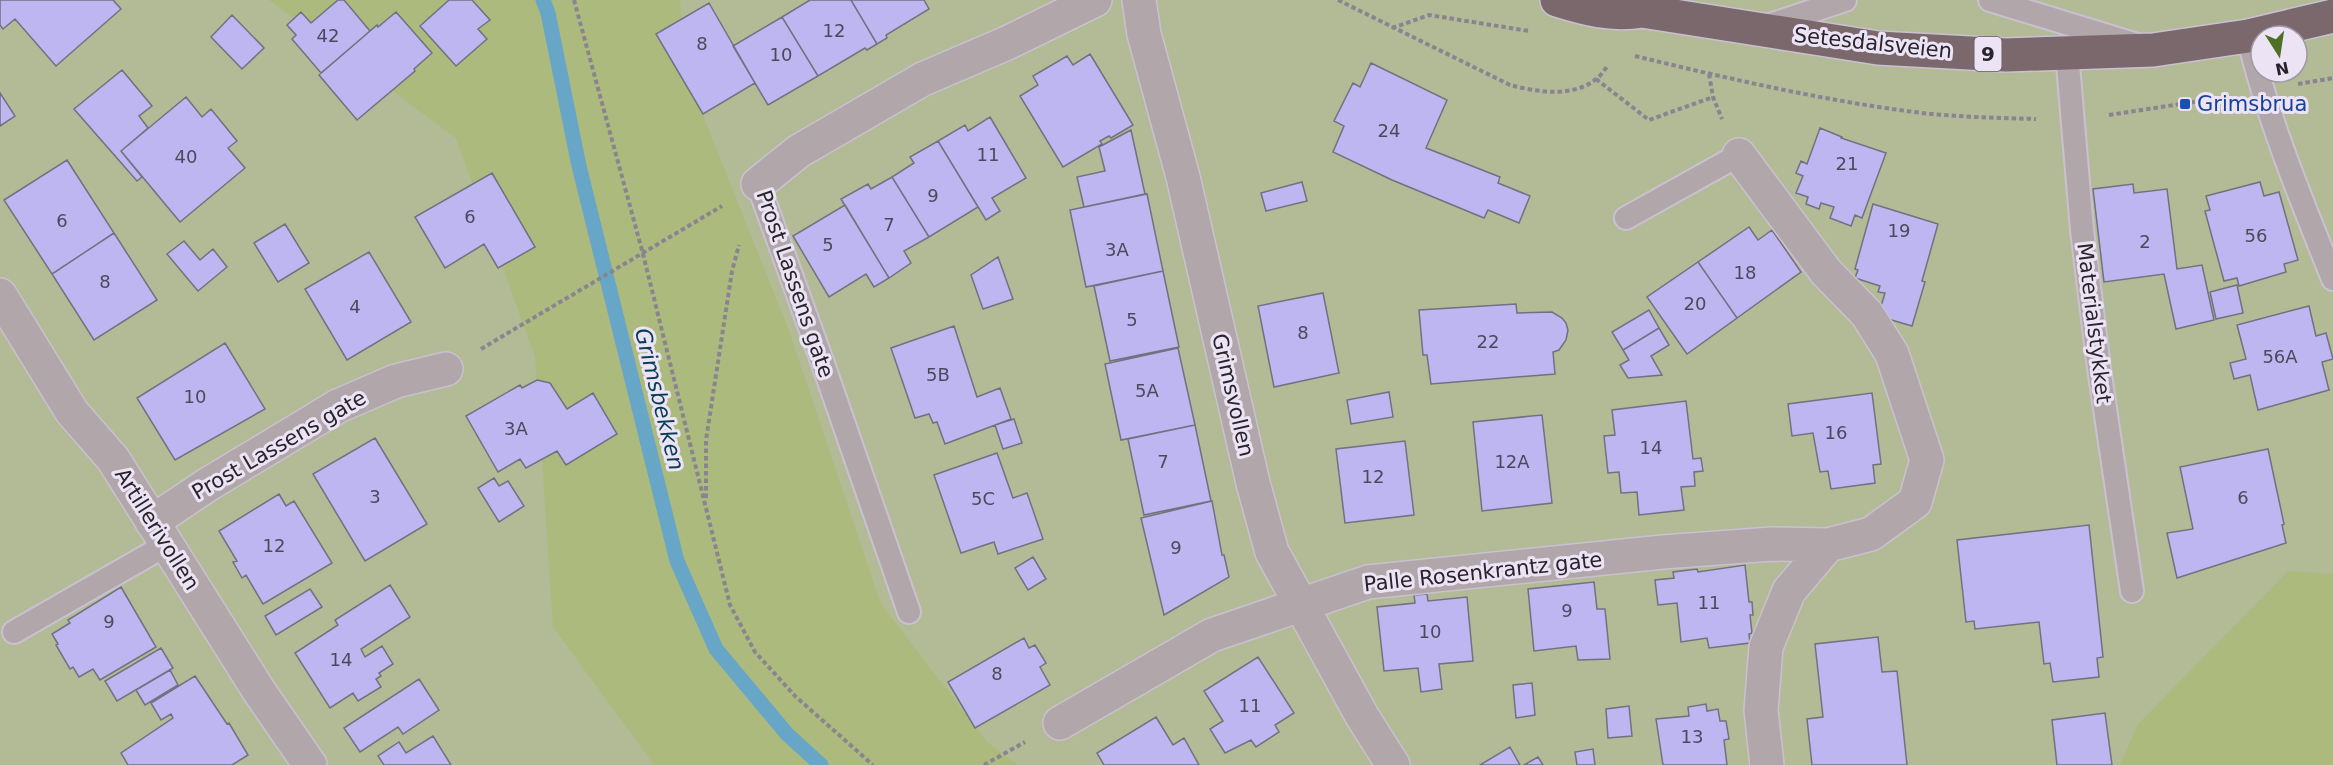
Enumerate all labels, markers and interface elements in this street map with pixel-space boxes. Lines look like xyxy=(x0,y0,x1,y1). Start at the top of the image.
house number: 12 xyxy=(823,20,845,41)
street label: Setesdalsveien xyxy=(1793,23,1953,63)
north arrow xyxy=(2249,24,2309,84)
house number: 42 xyxy=(317,25,339,46)
house number: 8 xyxy=(696,33,708,54)
road number: 9 xyxy=(1974,37,2002,71)
house number: 10 xyxy=(770,44,792,65)
text: N xyxy=(2273,57,2291,79)
place label: Grimsbrua xyxy=(2197,92,2307,116)
marker: Grimsbrua xyxy=(2178,97,2192,111)
house number: 24 xyxy=(1378,120,1400,141)
house number: 11 xyxy=(977,144,999,165)
house number: 40 xyxy=(175,146,197,167)
house number: 21 xyxy=(1836,153,1858,174)
house number: 9 xyxy=(927,185,939,206)
street label: Prost Lassens gate xyxy=(752,187,838,381)
house number: 6 xyxy=(464,206,476,227)
house number: 6 xyxy=(56,210,68,231)
house number: 7 xyxy=(883,214,895,235)
house number: 19 xyxy=(1888,220,1910,241)
house number: 56 xyxy=(2245,225,2267,246)
house number: 2 xyxy=(2139,231,2151,252)
house number: 5 xyxy=(822,234,834,255)
house number: 3A xyxy=(1105,239,1130,260)
street label: Materialstykket xyxy=(2072,241,2116,405)
house number: 18 xyxy=(1734,262,1756,283)
house number: 8 xyxy=(99,271,111,292)
house number: 20 xyxy=(1684,293,1706,314)
house number: 4 xyxy=(349,296,361,317)
house number: 5 xyxy=(1126,309,1138,330)
house number: 8 xyxy=(1297,322,1309,343)
water label: Grimsbekken xyxy=(630,325,689,473)
street label: Grimsvollen xyxy=(1207,331,1259,459)
house number: 22 xyxy=(1477,331,1499,352)
house number: 56A xyxy=(2262,346,2298,367)
house number: 5B xyxy=(926,364,950,385)
house number: 5A xyxy=(1135,380,1160,401)
street label: Prost Lassens gate xyxy=(188,385,370,505)
house number: 10 xyxy=(184,386,206,407)
house number: 3A xyxy=(504,418,529,439)
house number: 16 xyxy=(1825,422,1847,443)
house number: 14 xyxy=(1640,437,1662,458)
house number: 7 xyxy=(1157,451,1169,472)
house number: 12A xyxy=(1494,451,1530,472)
street label: Artillerivollen xyxy=(110,464,204,594)
house number: 12 xyxy=(1362,466,1384,487)
house number: 3 xyxy=(369,486,381,507)
house number: 6 xyxy=(2237,487,2249,508)
house number: 5C xyxy=(971,488,995,509)
house number: 12 xyxy=(263,535,285,556)
house number: 9 xyxy=(1170,537,1182,558)
street label: Palle Rosenkrantz gate xyxy=(1363,548,1603,596)
house number: 11 xyxy=(1698,592,1720,613)
house number: 9 xyxy=(1561,600,1573,621)
house number: 9 xyxy=(103,611,115,632)
house number: 10 xyxy=(1419,621,1441,642)
house number: 14 xyxy=(330,649,352,670)
house number: 8 xyxy=(991,663,1003,684)
house number: 11 xyxy=(1239,695,1261,716)
house number: 13 xyxy=(1681,726,1703,747)

